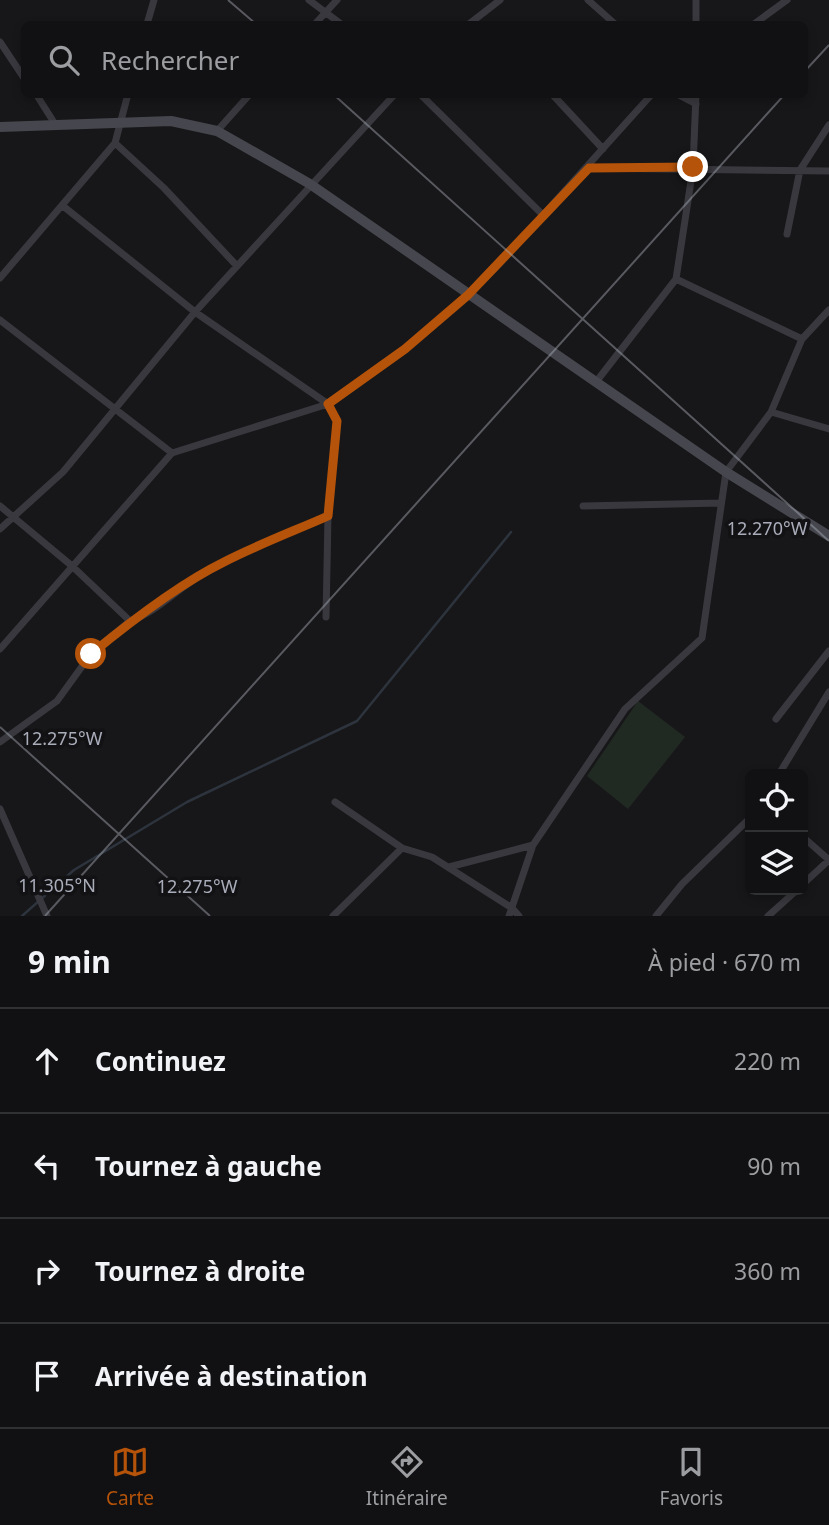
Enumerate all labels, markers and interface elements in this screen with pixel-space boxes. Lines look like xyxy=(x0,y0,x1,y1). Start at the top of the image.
search box xyxy=(21,21,808,98)
icon: search xyxy=(45,41,83,79)
text: Rechercher xyxy=(101,42,239,78)
route end xyxy=(677,151,708,182)
text: 12.270°W xyxy=(727,516,808,540)
route start xyxy=(75,638,106,669)
text: 12.275°W xyxy=(22,726,103,750)
map controls xyxy=(745,769,808,895)
button: locate xyxy=(745,769,808,832)
button: layers xyxy=(745,832,808,895)
text: 11.305°N xyxy=(18,873,96,897)
text: 12.275°W xyxy=(157,874,238,898)
text: 9 min xyxy=(28,941,111,982)
text: À pied · 670 m xyxy=(648,946,801,978)
icon: ahead xyxy=(28,1042,66,1080)
text: Continuez xyxy=(95,1043,226,1079)
text: 220 m xyxy=(734,1045,801,1077)
icon: left xyxy=(28,1147,66,1185)
text: Tournez à gauche xyxy=(95,1148,322,1184)
text: 90 m xyxy=(747,1150,801,1182)
icon: right xyxy=(28,1252,66,1290)
text: Tournez à droite xyxy=(95,1253,305,1289)
text: 360 m xyxy=(734,1255,801,1287)
icon: arrive xyxy=(28,1357,66,1395)
text: Arrivée à destination xyxy=(95,1358,368,1394)
tab: Carte xyxy=(106,1443,154,1511)
tab: Itinéraire xyxy=(366,1443,448,1511)
tab: Favoris xyxy=(660,1443,723,1511)

